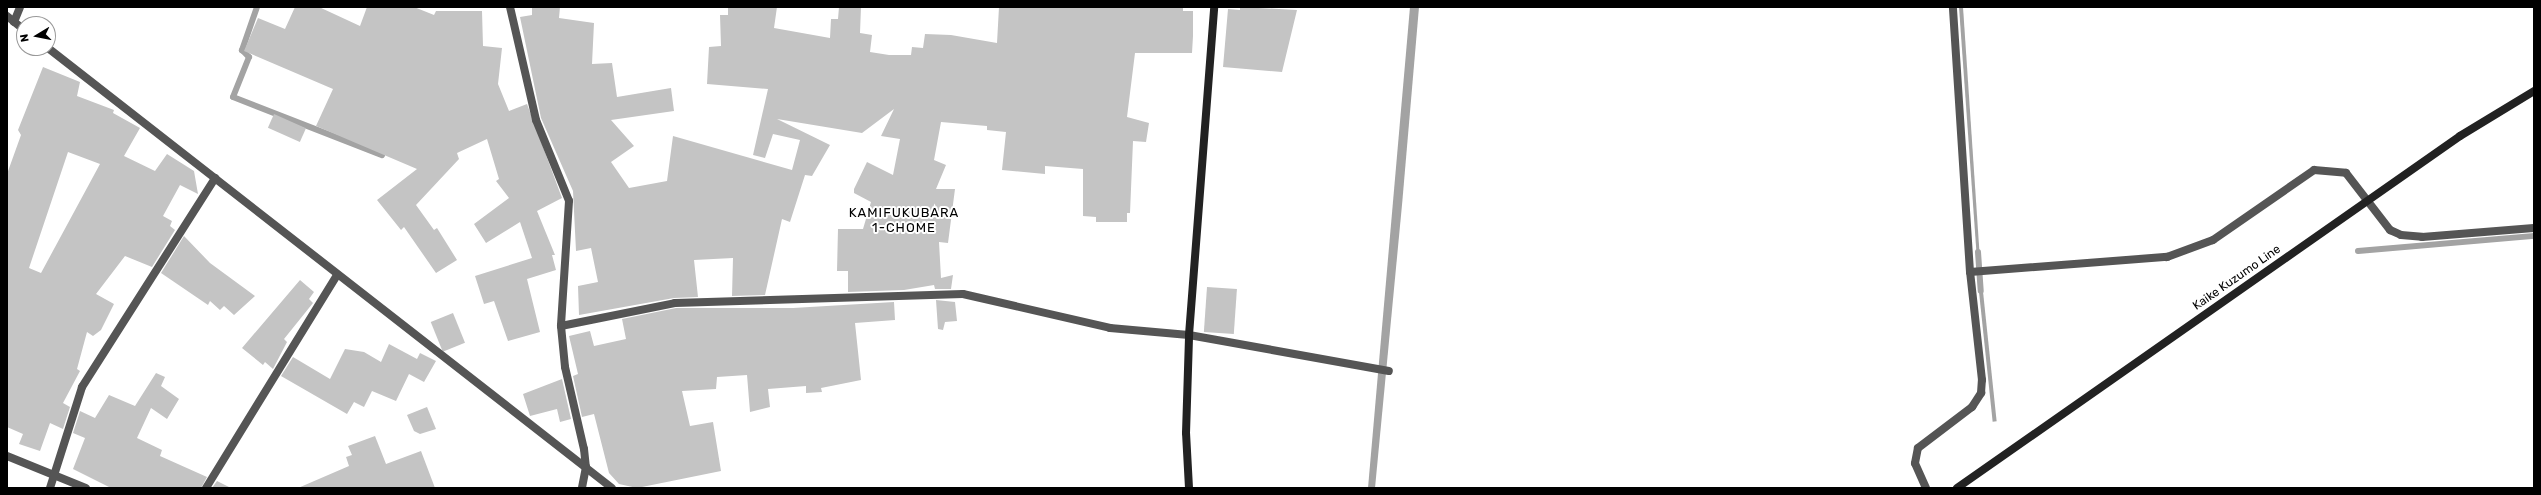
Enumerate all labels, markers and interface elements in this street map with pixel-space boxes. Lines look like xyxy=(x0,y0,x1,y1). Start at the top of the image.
north arrow xyxy=(16,16,56,56)
text: N xyxy=(18,33,32,43)
district label: KAMIFUKUBARA 1-CHOME xyxy=(849,206,959,237)
street label: Kaike Kuzumo Line xyxy=(2190,242,2284,314)

